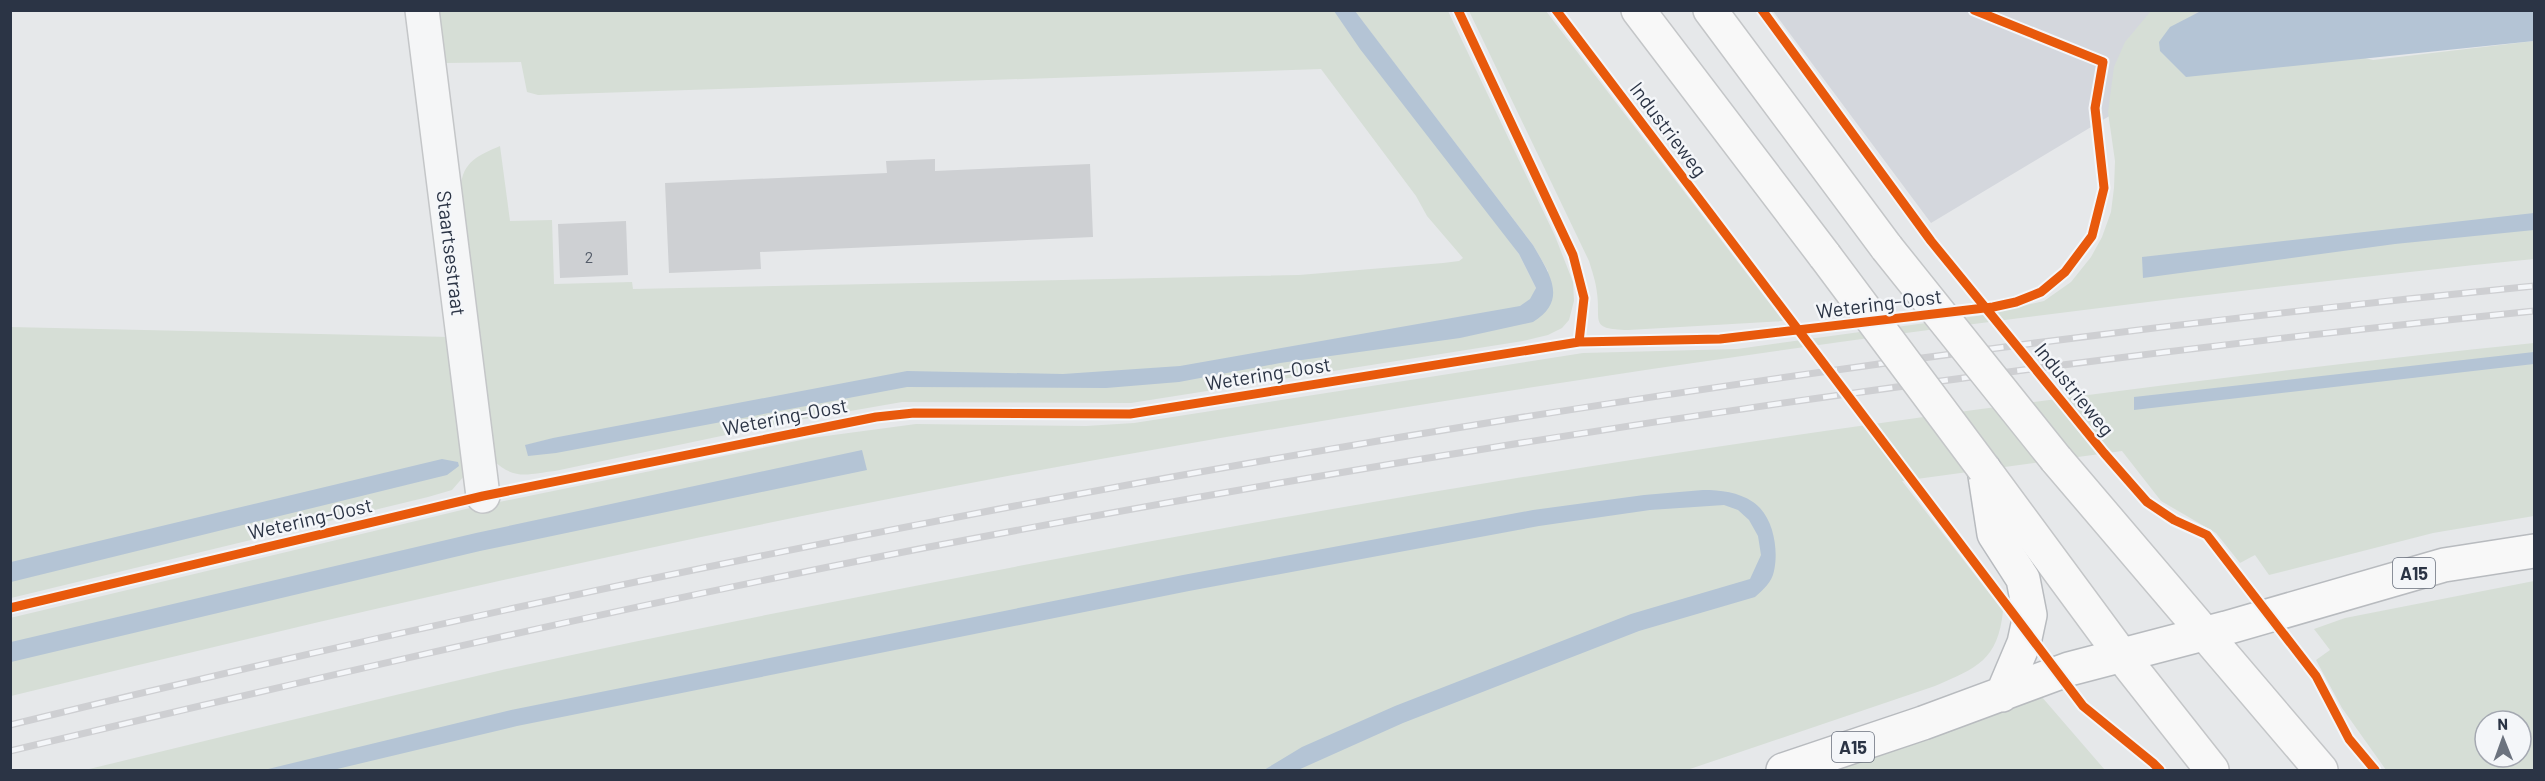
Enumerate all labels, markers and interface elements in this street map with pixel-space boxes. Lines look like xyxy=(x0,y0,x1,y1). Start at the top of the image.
street label: Industrieweg xyxy=(1626,77,1712,181)
street label: Staartsestraat xyxy=(432,189,472,317)
house number: 2 xyxy=(585,247,593,266)
street label: Wetering-Oost xyxy=(1815,283,1943,323)
street label: Industrieweg xyxy=(2030,338,2120,440)
street label: Wetering-Oost xyxy=(1204,351,1332,395)
street label: Wetering-Oost xyxy=(721,392,849,440)
street label: Wetering-Oost xyxy=(246,492,374,544)
road number: A15 xyxy=(2393,558,2435,588)
north arrow xyxy=(2473,709,2533,769)
text: N xyxy=(2497,714,2508,733)
road number: A15 xyxy=(1832,732,1874,762)

